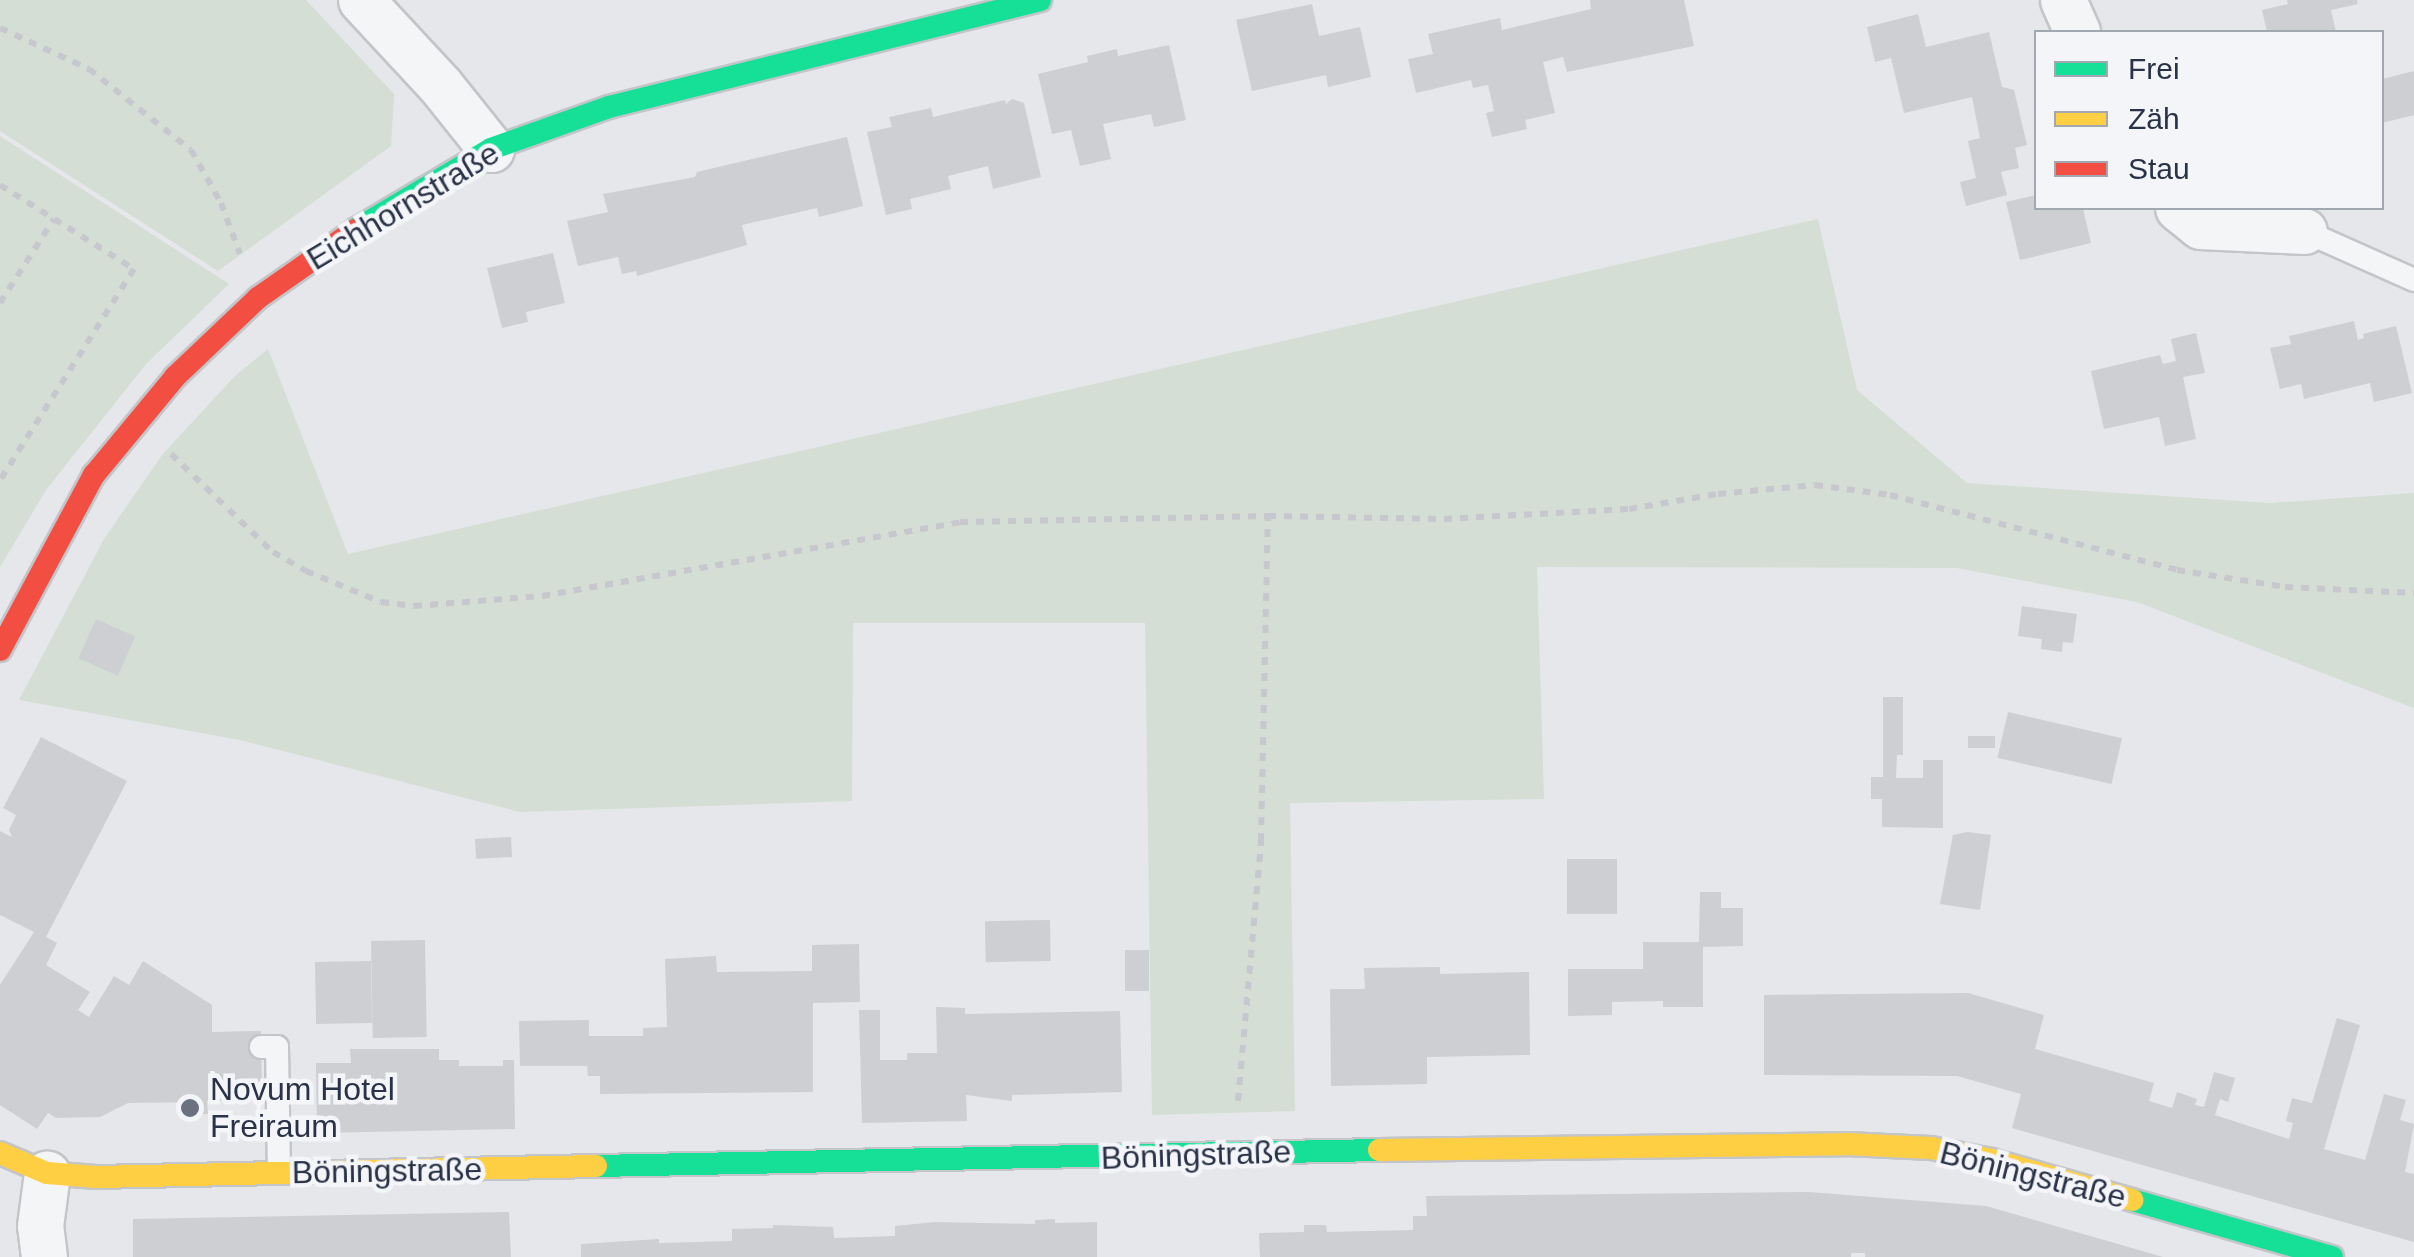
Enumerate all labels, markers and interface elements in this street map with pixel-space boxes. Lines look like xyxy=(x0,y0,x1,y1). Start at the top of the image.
legend xyxy=(2034,30,2384,210)
text: Frei xyxy=(2128,52,2180,85)
text: Zäh xyxy=(2128,102,2180,135)
street label: Eichhornstraße xyxy=(300,134,506,278)
text: Stau xyxy=(2128,152,2190,185)
place label: Novum Hotel Freiraum xyxy=(210,1071,395,1146)
marker: Novum Hotel Freiraum xyxy=(179,1097,201,1119)
street label: Böningstraße xyxy=(1100,1132,1292,1178)
street label: Böningstraße xyxy=(1936,1133,2130,1217)
street label: Böningstraße xyxy=(292,1150,482,1192)

